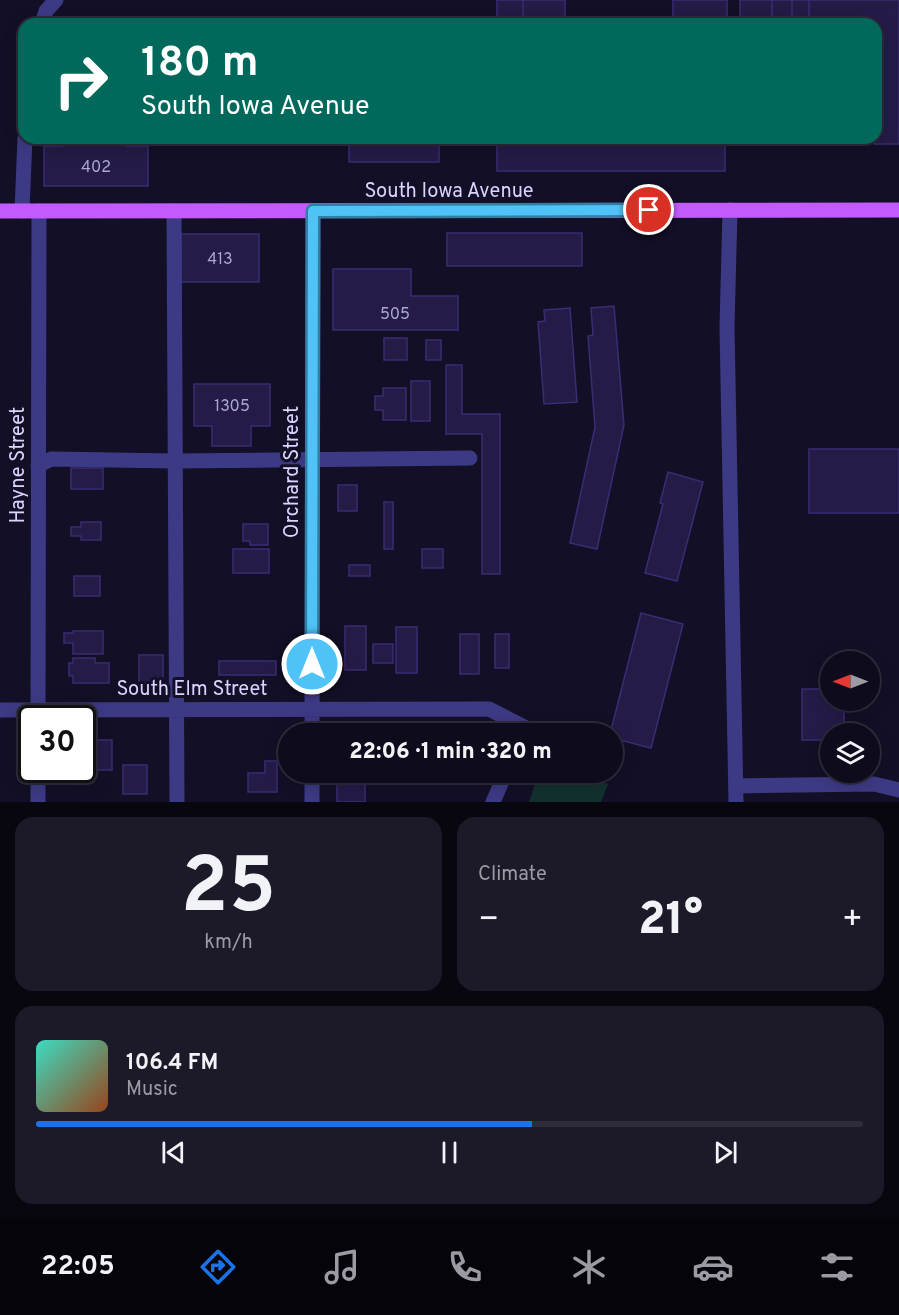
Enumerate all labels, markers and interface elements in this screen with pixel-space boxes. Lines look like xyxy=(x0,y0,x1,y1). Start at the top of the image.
text: 180 m xyxy=(141,38,258,91)
icon: right xyxy=(42,42,120,120)
text: South Iowa Avenue xyxy=(141,90,369,124)
house number: 402 xyxy=(81,158,111,178)
street label: South Iowa Avenue xyxy=(364,179,534,205)
pin xyxy=(623,184,674,235)
icon: arrive xyxy=(632,193,665,226)
house number: 413 xyxy=(207,250,233,270)
house number: 505 xyxy=(380,305,410,325)
house number: 1305 xyxy=(214,397,250,417)
street label: Orchard Street xyxy=(280,406,306,538)
street label: Hayne Street xyxy=(6,407,32,523)
position arrow xyxy=(280,632,344,696)
north arrow xyxy=(820,651,880,711)
map controls xyxy=(820,651,880,783)
street label: South Elm Street xyxy=(116,677,268,703)
speed limit sign: 30 xyxy=(18,705,96,783)
button: layers xyxy=(820,723,880,783)
text: 22:06 · 1 min · 320 m xyxy=(349,739,552,766)
text: 25 xyxy=(181,841,276,940)
text: Climate xyxy=(478,862,547,888)
text: 21° xyxy=(638,893,703,950)
text: − xyxy=(478,900,499,942)
text: + xyxy=(842,900,863,942)
text: km/h xyxy=(204,930,253,956)
text: 106.4 FM xyxy=(126,1050,218,1077)
text: Music xyxy=(126,1077,178,1103)
icon: previous xyxy=(157,1136,190,1169)
icon: pause xyxy=(433,1136,466,1169)
icon: next xyxy=(709,1136,742,1169)
icon: directions xyxy=(197,1246,239,1288)
icon: music xyxy=(321,1246,363,1288)
icon: phone xyxy=(444,1246,486,1288)
icon: climate xyxy=(568,1246,610,1288)
icon: car xyxy=(692,1246,734,1288)
icon: filters xyxy=(816,1246,858,1288)
text: 22:05 xyxy=(41,1250,115,1284)

